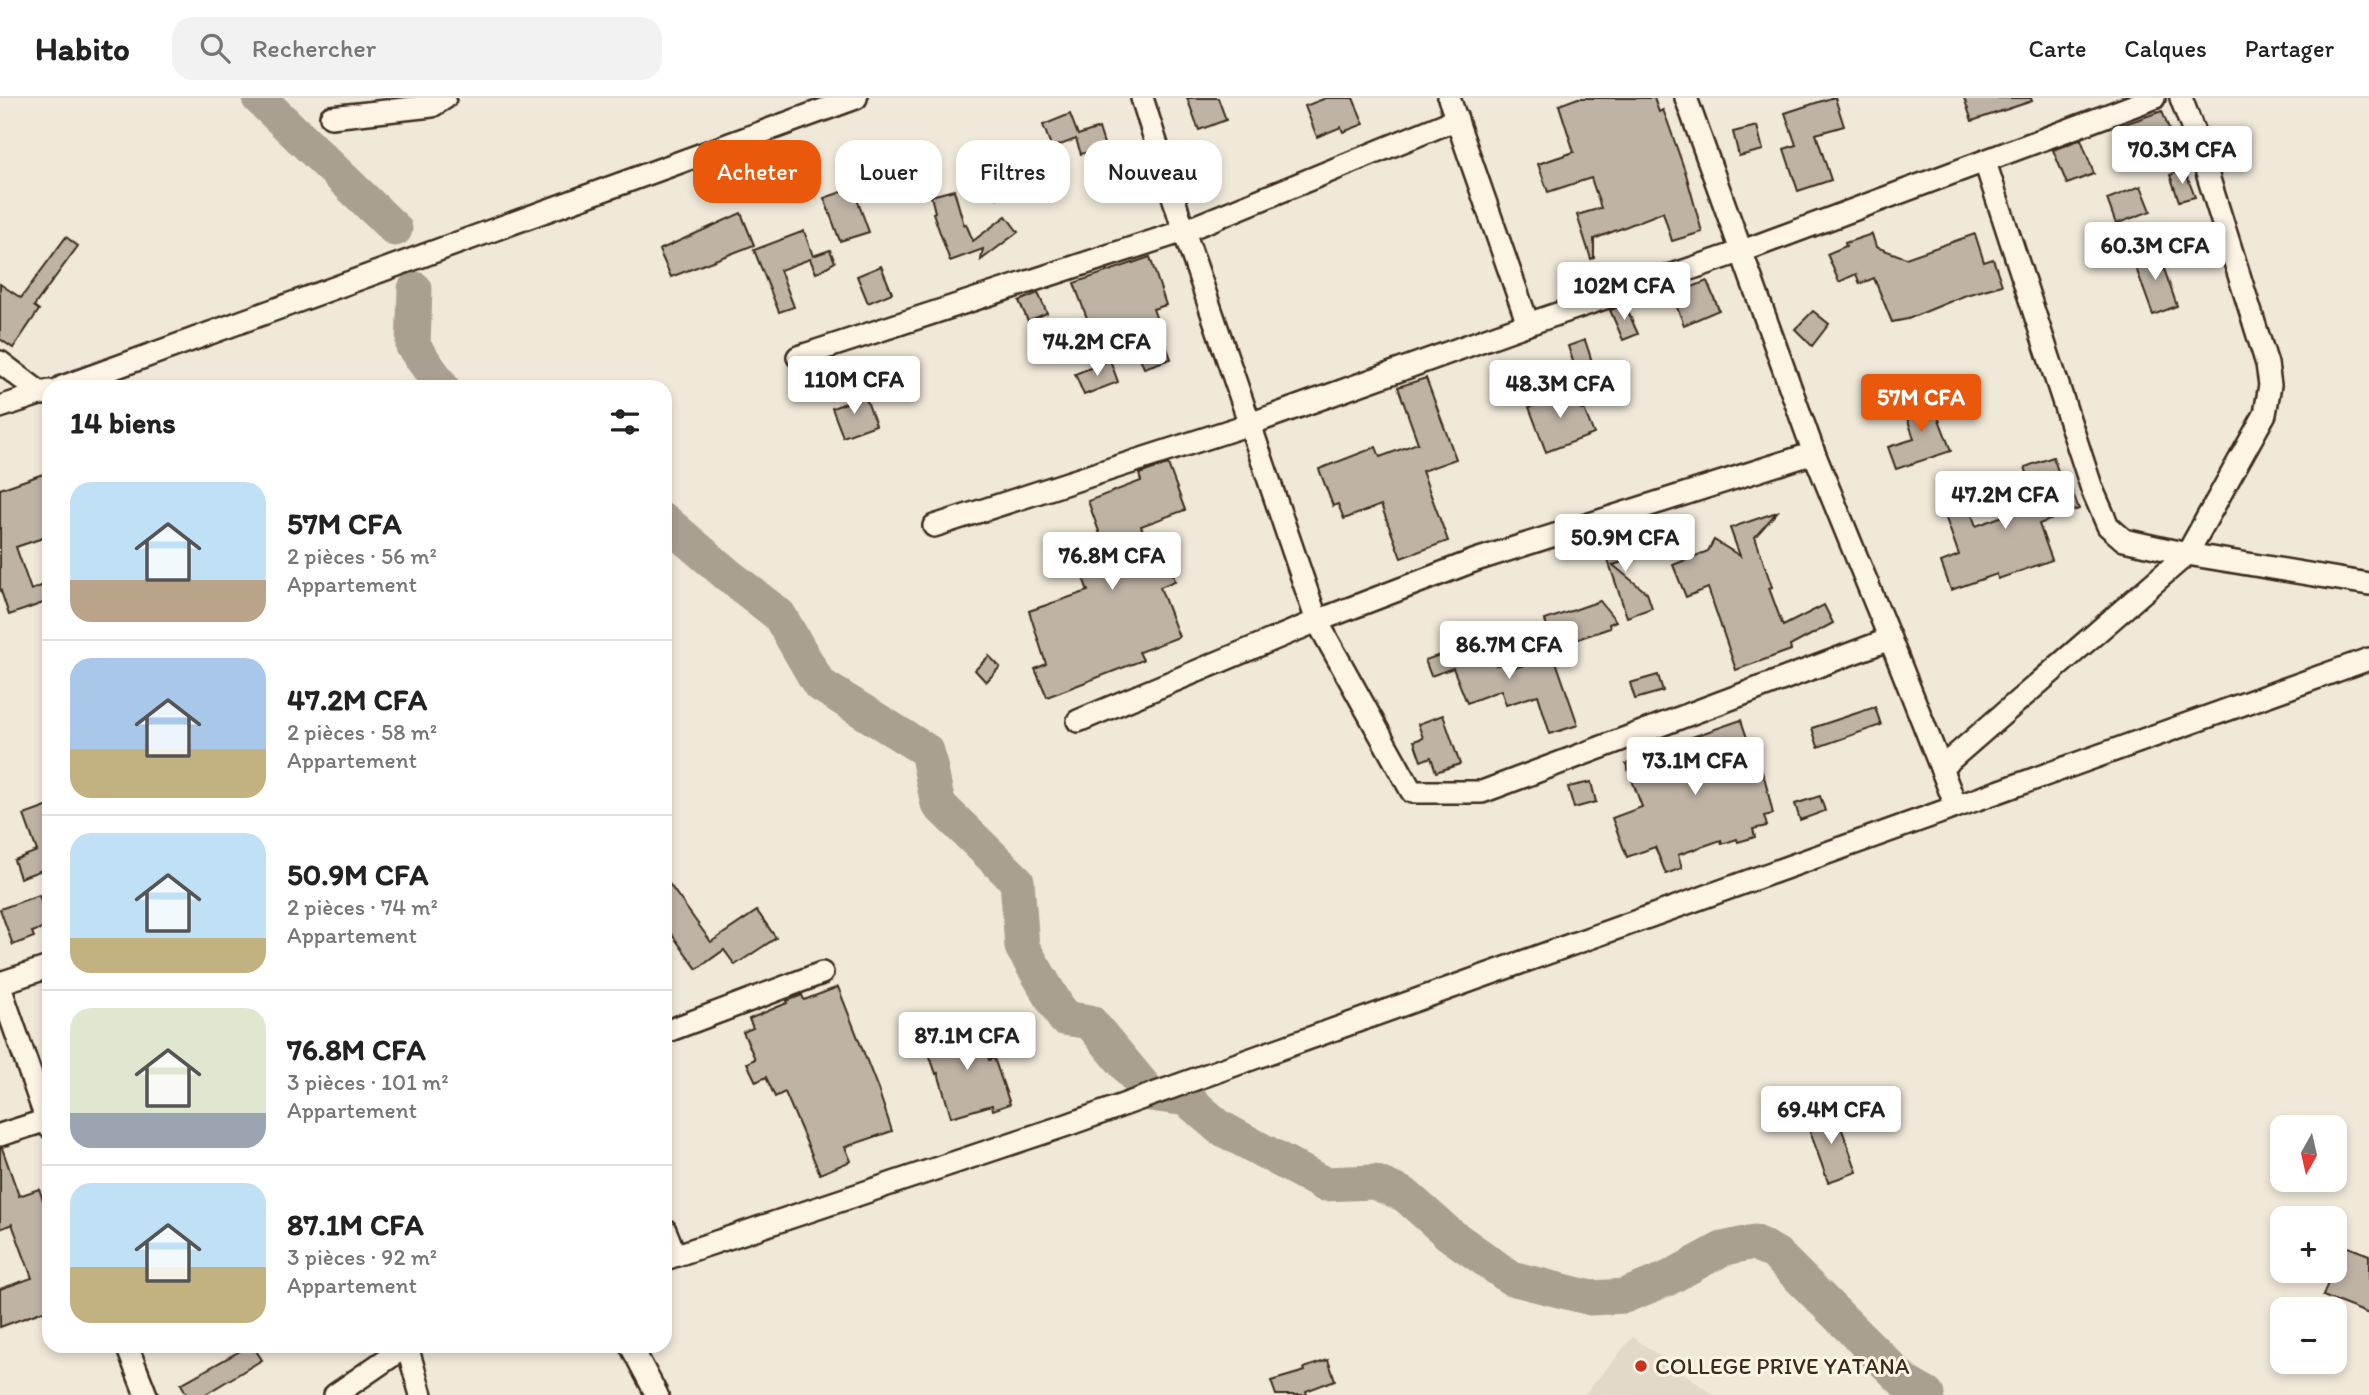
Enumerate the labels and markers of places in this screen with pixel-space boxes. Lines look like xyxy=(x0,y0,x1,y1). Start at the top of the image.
pin: 70.3M CFA xyxy=(2102,126,2262,186)
pin: 60.3M CFA xyxy=(2075,222,2235,282)
pin: 102M CFA xyxy=(1552,262,1696,322)
pin: 74.2M CFA xyxy=(1017,318,1177,378)
pin: 110M CFA xyxy=(782,356,926,416)
pin: 48.3M CFA xyxy=(1480,360,1640,420)
pin: 57M CFA xyxy=(1856,374,1986,434)
pin: 47.2M CFA xyxy=(1925,472,2085,531)
pin: 50.9M CFA xyxy=(1545,514,1705,574)
pin: 76.8M CFA xyxy=(1032,532,1192,592)
pin: 86.7M CFA xyxy=(1429,622,1589,681)
pin: 73.1M CFA xyxy=(1615,738,1775,797)
pin: 87.1M CFA xyxy=(887,1012,1047,1072)
pin: 69.4M CFA xyxy=(1751,1086,1911,1146)
place label: COLLEGE PRIVE YATANA xyxy=(1655,1352,1910,1380)
marker: COLLEGE PRIVE YATANA xyxy=(1633,1358,1649,1374)

